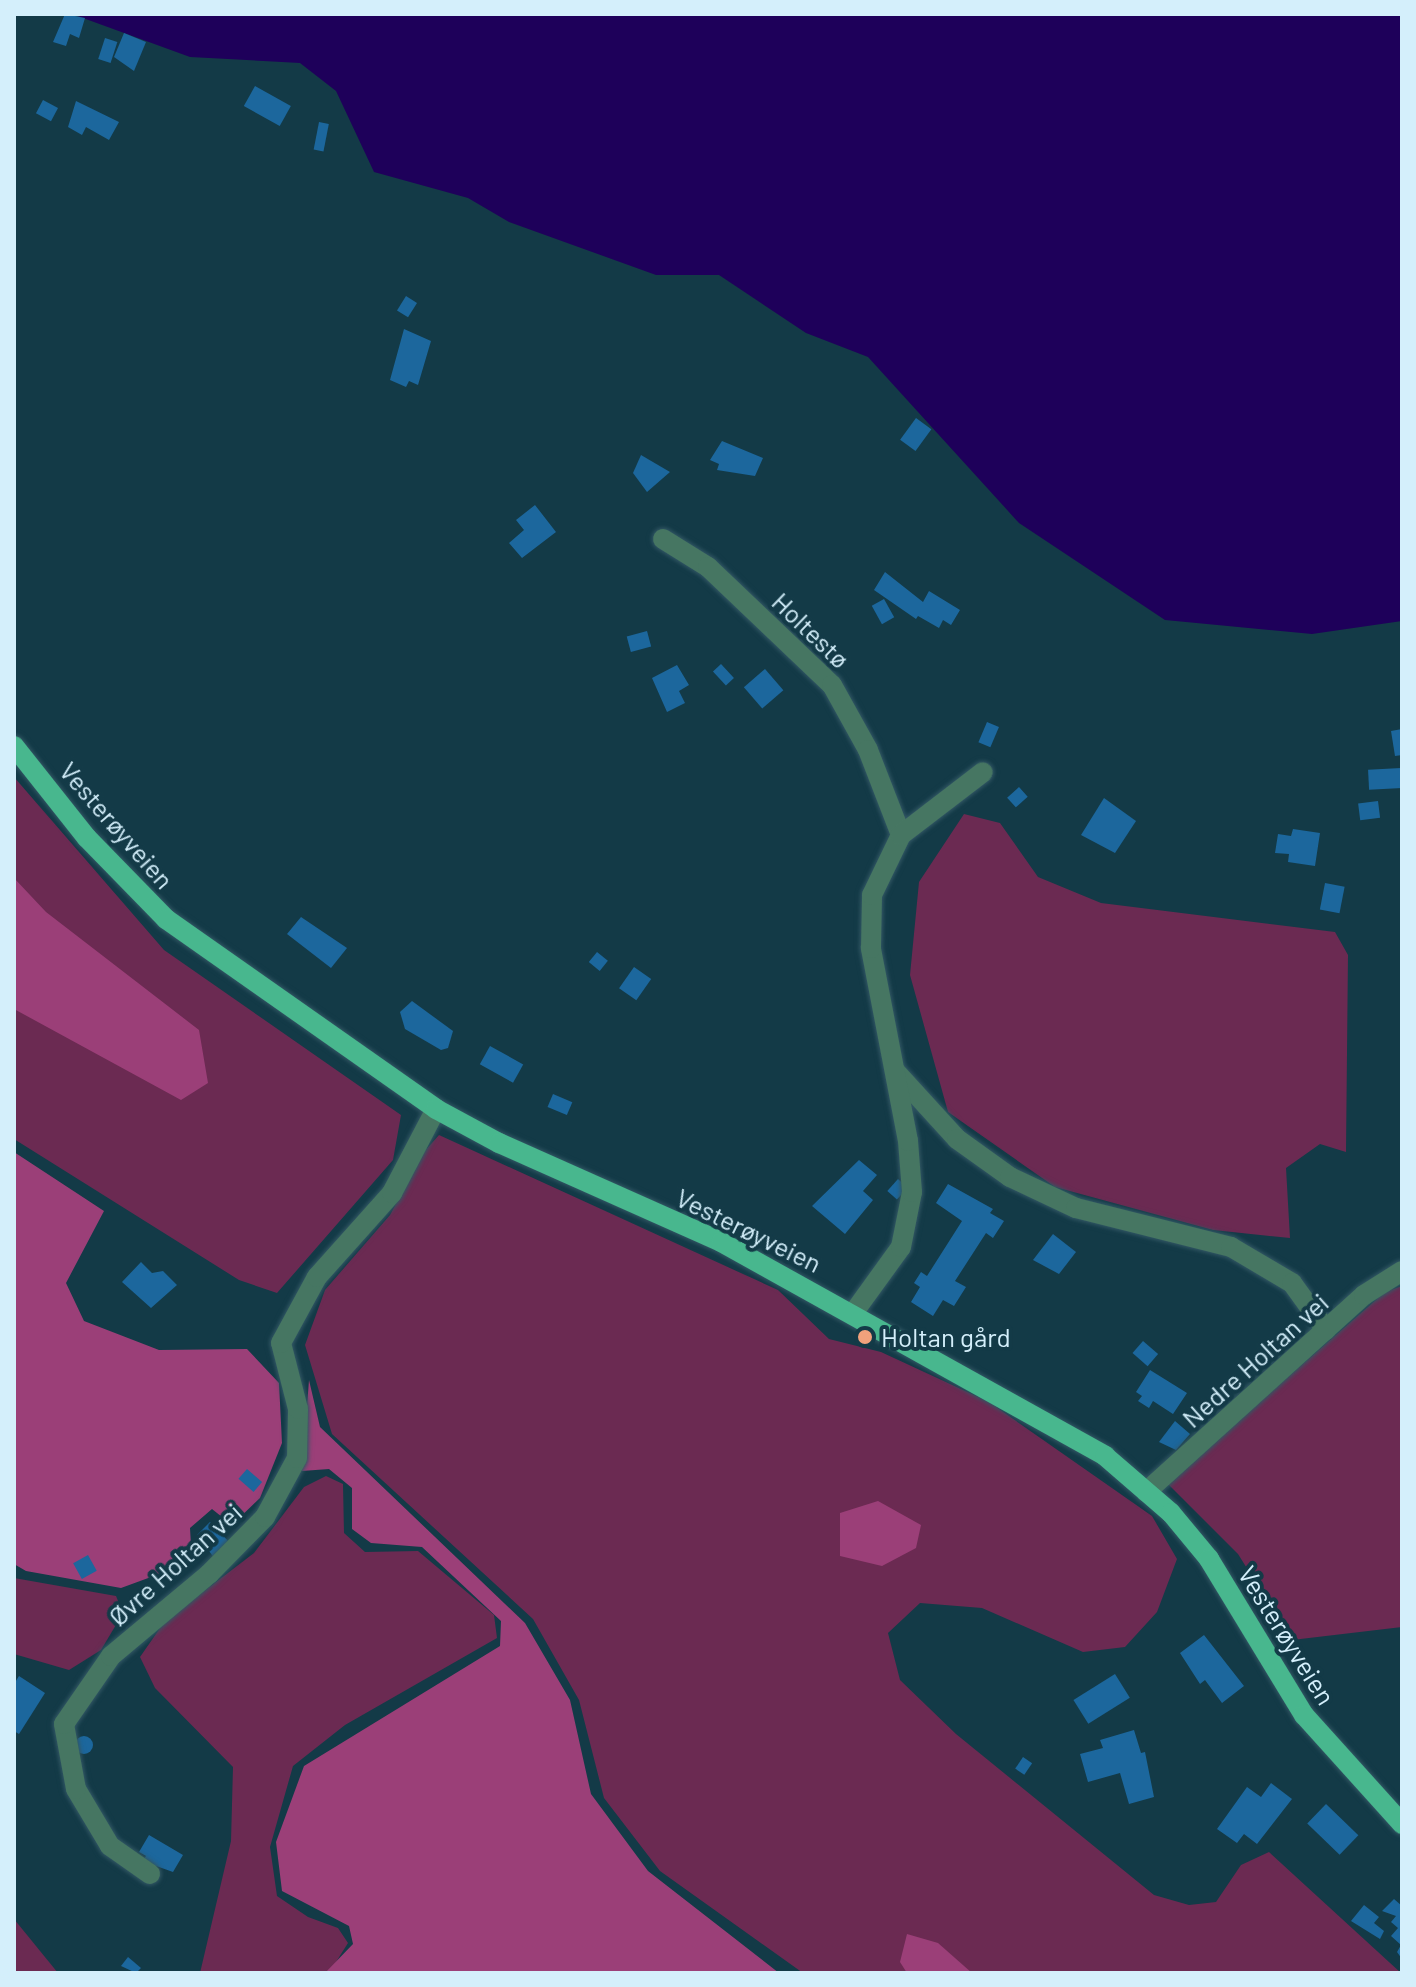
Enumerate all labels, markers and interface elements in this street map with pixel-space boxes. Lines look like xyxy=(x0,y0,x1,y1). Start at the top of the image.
street label: Holtestø xyxy=(766,586,856,674)
street label: Vesterøyveien xyxy=(53,755,181,895)
street label: Vesterøyveien xyxy=(671,1181,827,1279)
street label: Nedre Holtan vei xyxy=(1176,1286,1334,1434)
place label: Holtan gård xyxy=(881,1321,1011,1353)
marker: Holtan gård xyxy=(856,1328,874,1346)
street label: Øvre Holtan vei xyxy=(102,1496,248,1632)
street label: Vesterøyveien xyxy=(1232,1560,1342,1710)

